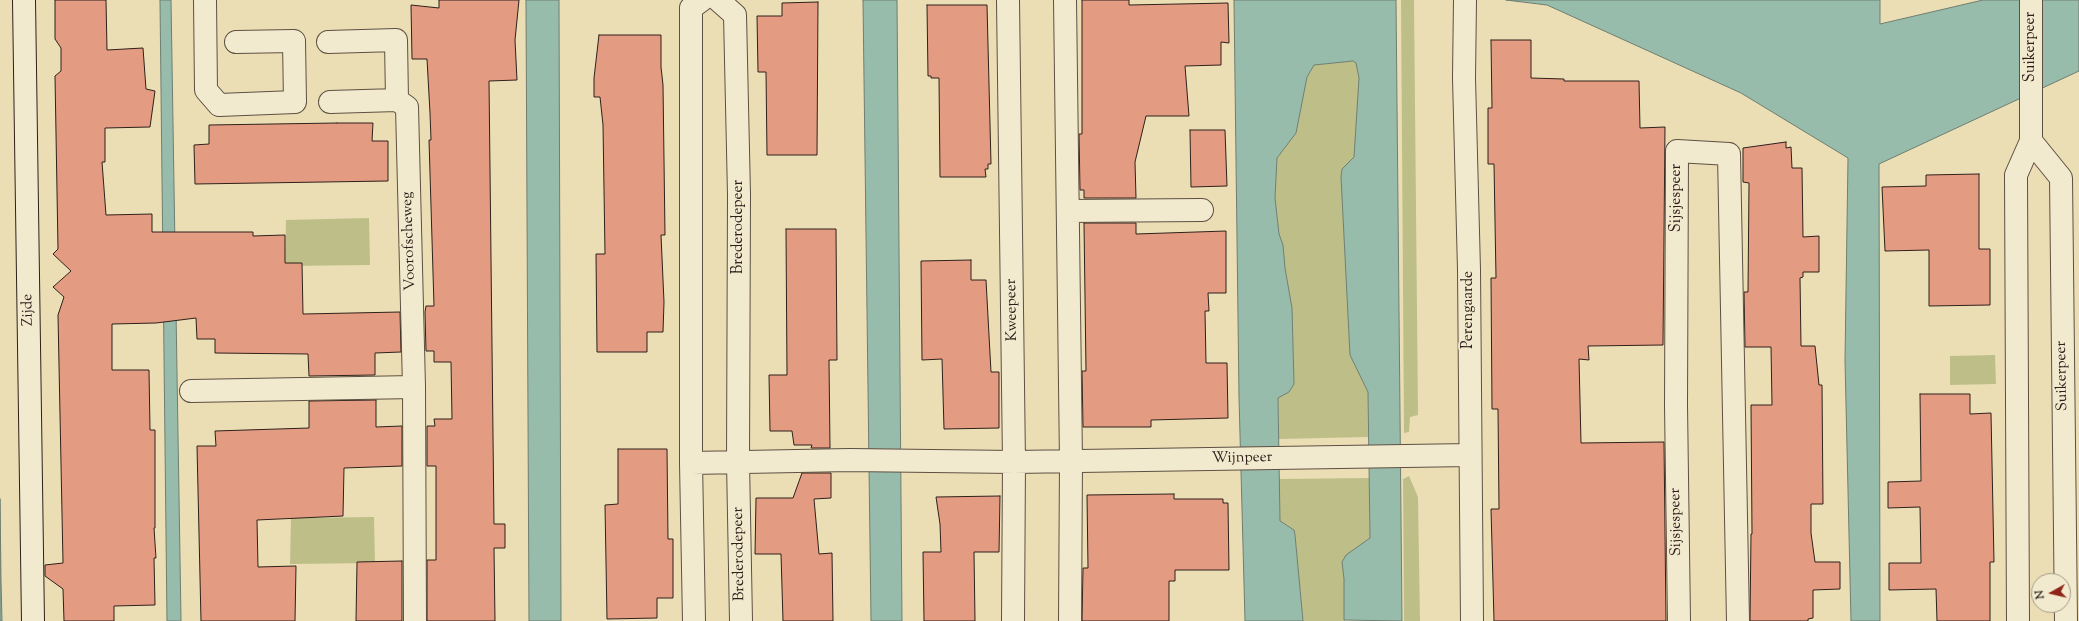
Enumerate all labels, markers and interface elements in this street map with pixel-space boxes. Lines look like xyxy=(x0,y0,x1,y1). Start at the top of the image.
street label: Suikerpeer xyxy=(2022,12,2040,82)
street label: Sijsjespeer xyxy=(1668,164,1686,232)
street label: Brederodepeer xyxy=(730,180,748,274)
street label: Voorofscheweg xyxy=(399,191,421,291)
street label: Perengaarde xyxy=(1460,271,1478,349)
street label: Kweepeer xyxy=(1003,279,1023,341)
street label: Zijde xyxy=(20,294,38,326)
street label: Suikerpeer xyxy=(2053,341,2073,411)
street label: Wijnpeer xyxy=(1211,449,1273,469)
street label: Sijsjespeer xyxy=(1667,488,1687,556)
street label: Brederodepeer xyxy=(730,507,750,601)
north arrow xyxy=(2031,573,2071,613)
text: N xyxy=(2032,589,2049,600)

